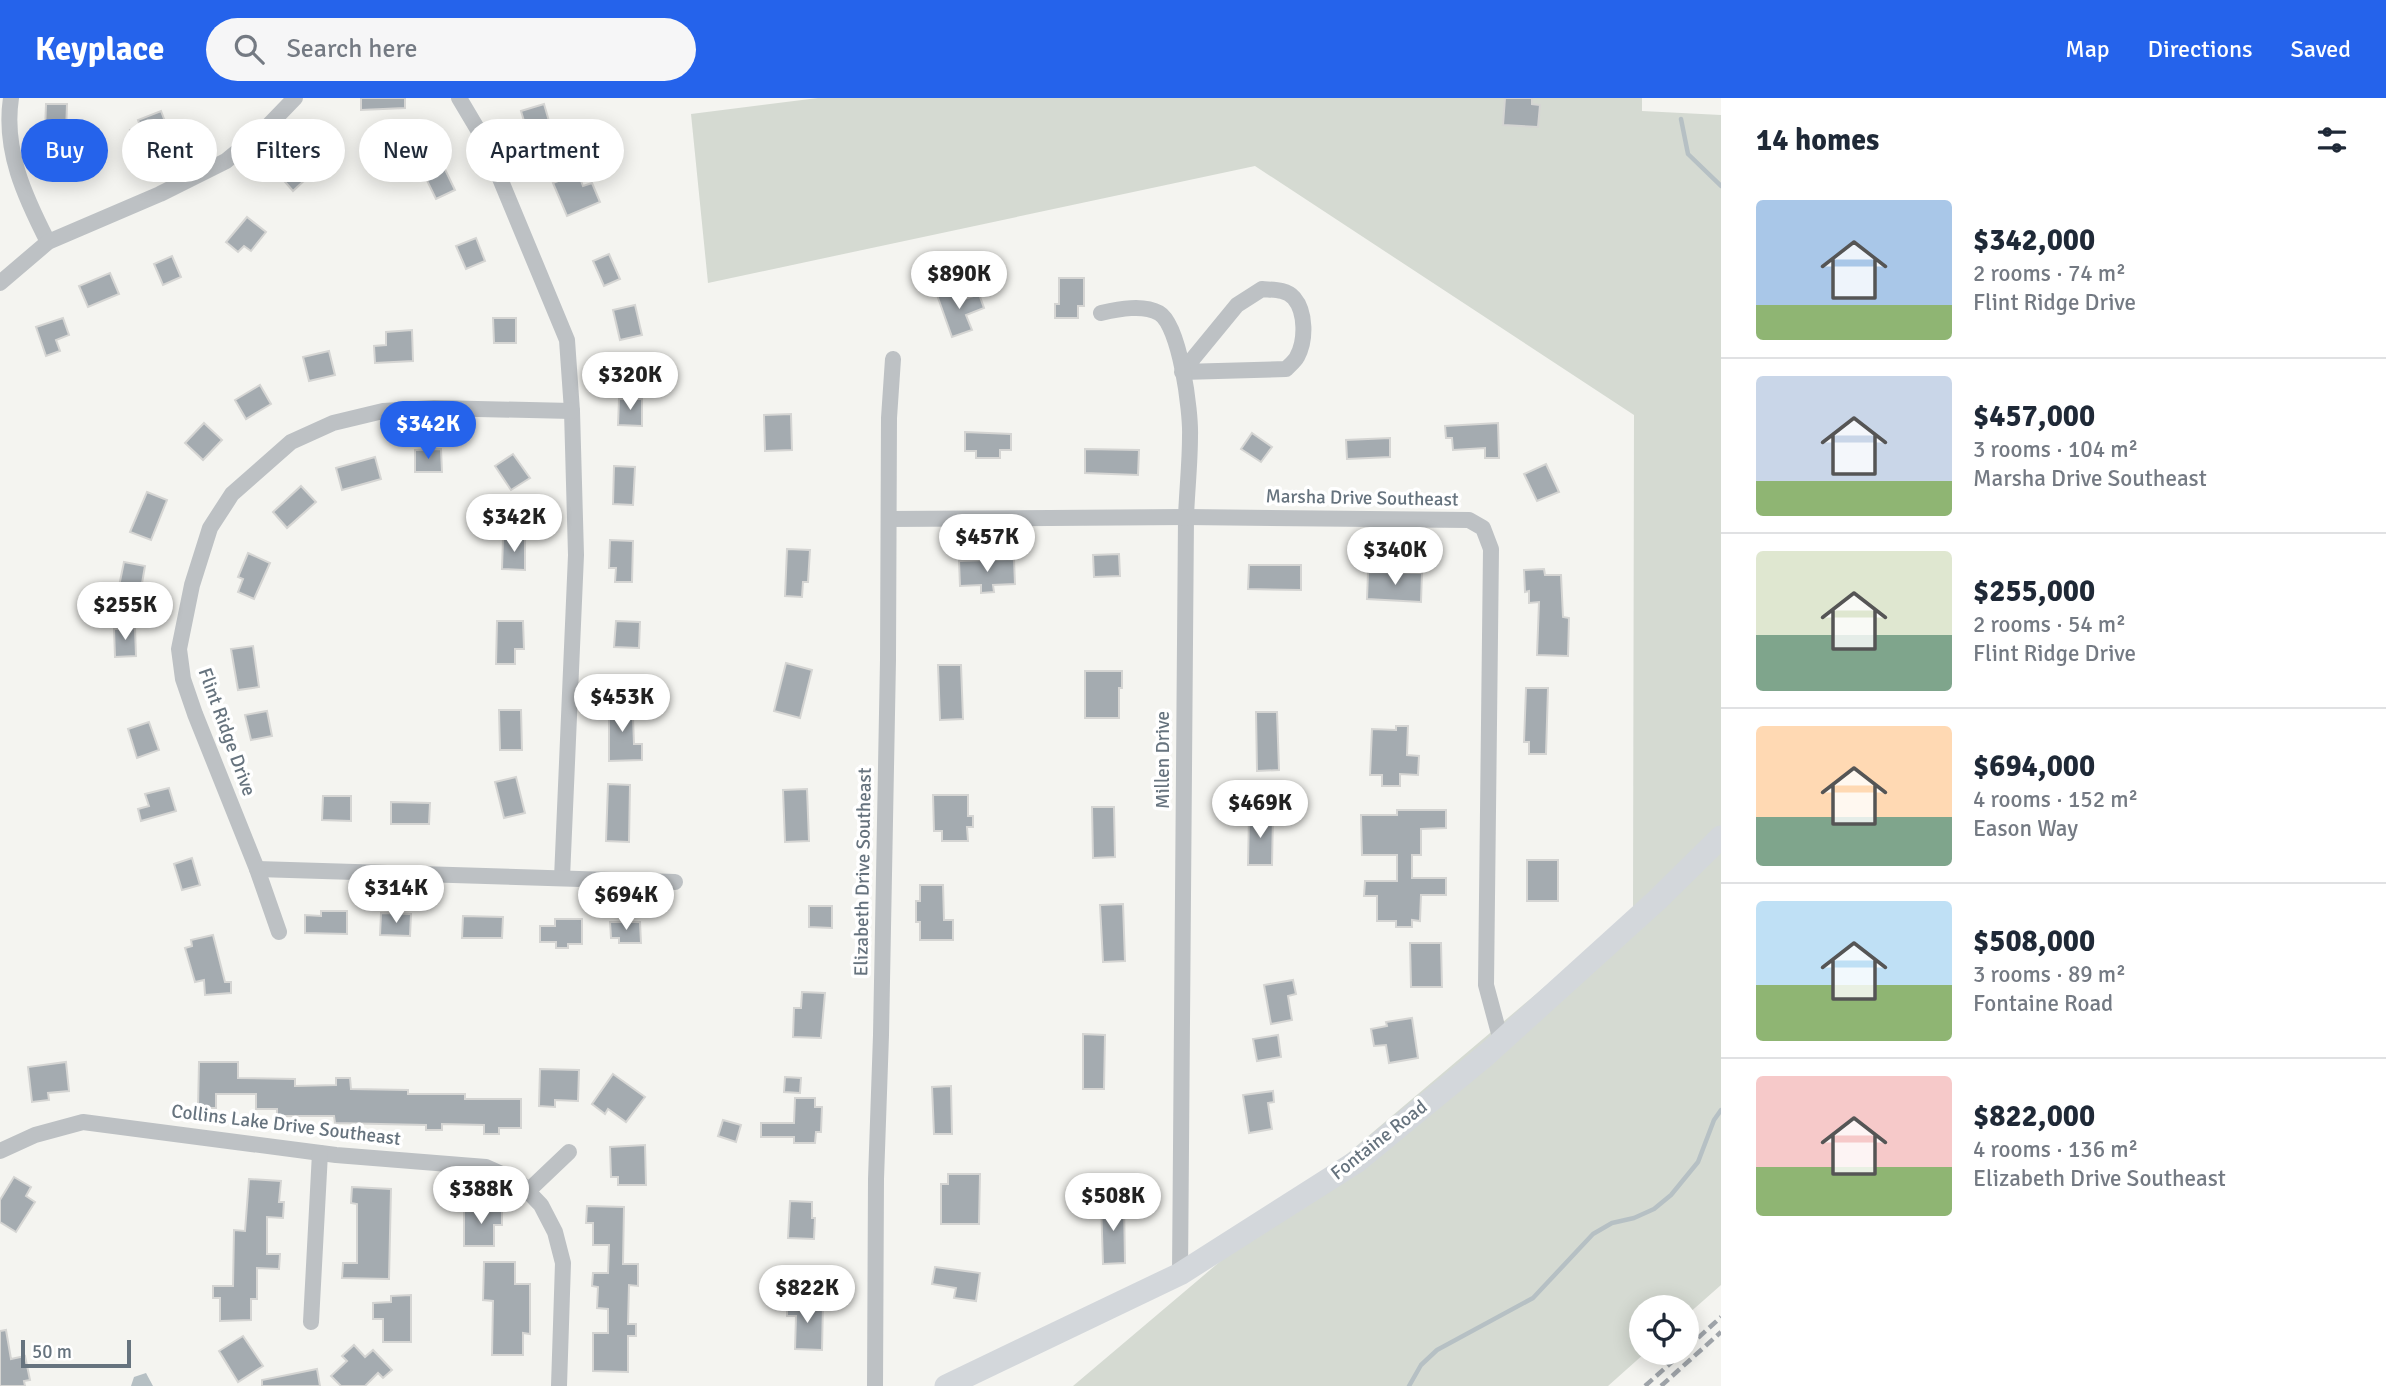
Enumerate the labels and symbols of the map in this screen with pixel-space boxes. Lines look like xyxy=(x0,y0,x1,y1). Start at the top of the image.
pin: $890K xyxy=(910,252,1008,311)
pin: $320K xyxy=(581,352,679,412)
pin: $342K xyxy=(379,402,477,461)
street label: Marsha Drive Southeast xyxy=(1265,484,1459,512)
pin: $342K xyxy=(465,494,563,554)
pin: $457K xyxy=(938,514,1036,574)
pin: $340K xyxy=(1346,528,1444,587)
pin: $255K xyxy=(76,582,174,642)
street label: Flint Ridge Drive xyxy=(193,665,261,799)
pin: $453K xyxy=(573,674,671,734)
street label: Millen Drive xyxy=(1151,711,1175,809)
street label: Elizabeth Drive Southeast xyxy=(849,767,877,977)
pin: $469K xyxy=(1211,780,1309,840)
pin: $314K xyxy=(347,866,445,925)
pin: $694K xyxy=(577,872,675,932)
street label: Fontaine Road xyxy=(1326,1095,1432,1185)
street label: Collins Lake Drive Southeast xyxy=(170,1099,402,1151)
pin: $388K xyxy=(432,1166,530,1226)
pin: $508K xyxy=(1064,1174,1162,1233)
pin: $822K xyxy=(758,1266,856,1325)
scale bar xyxy=(21,1337,131,1369)

